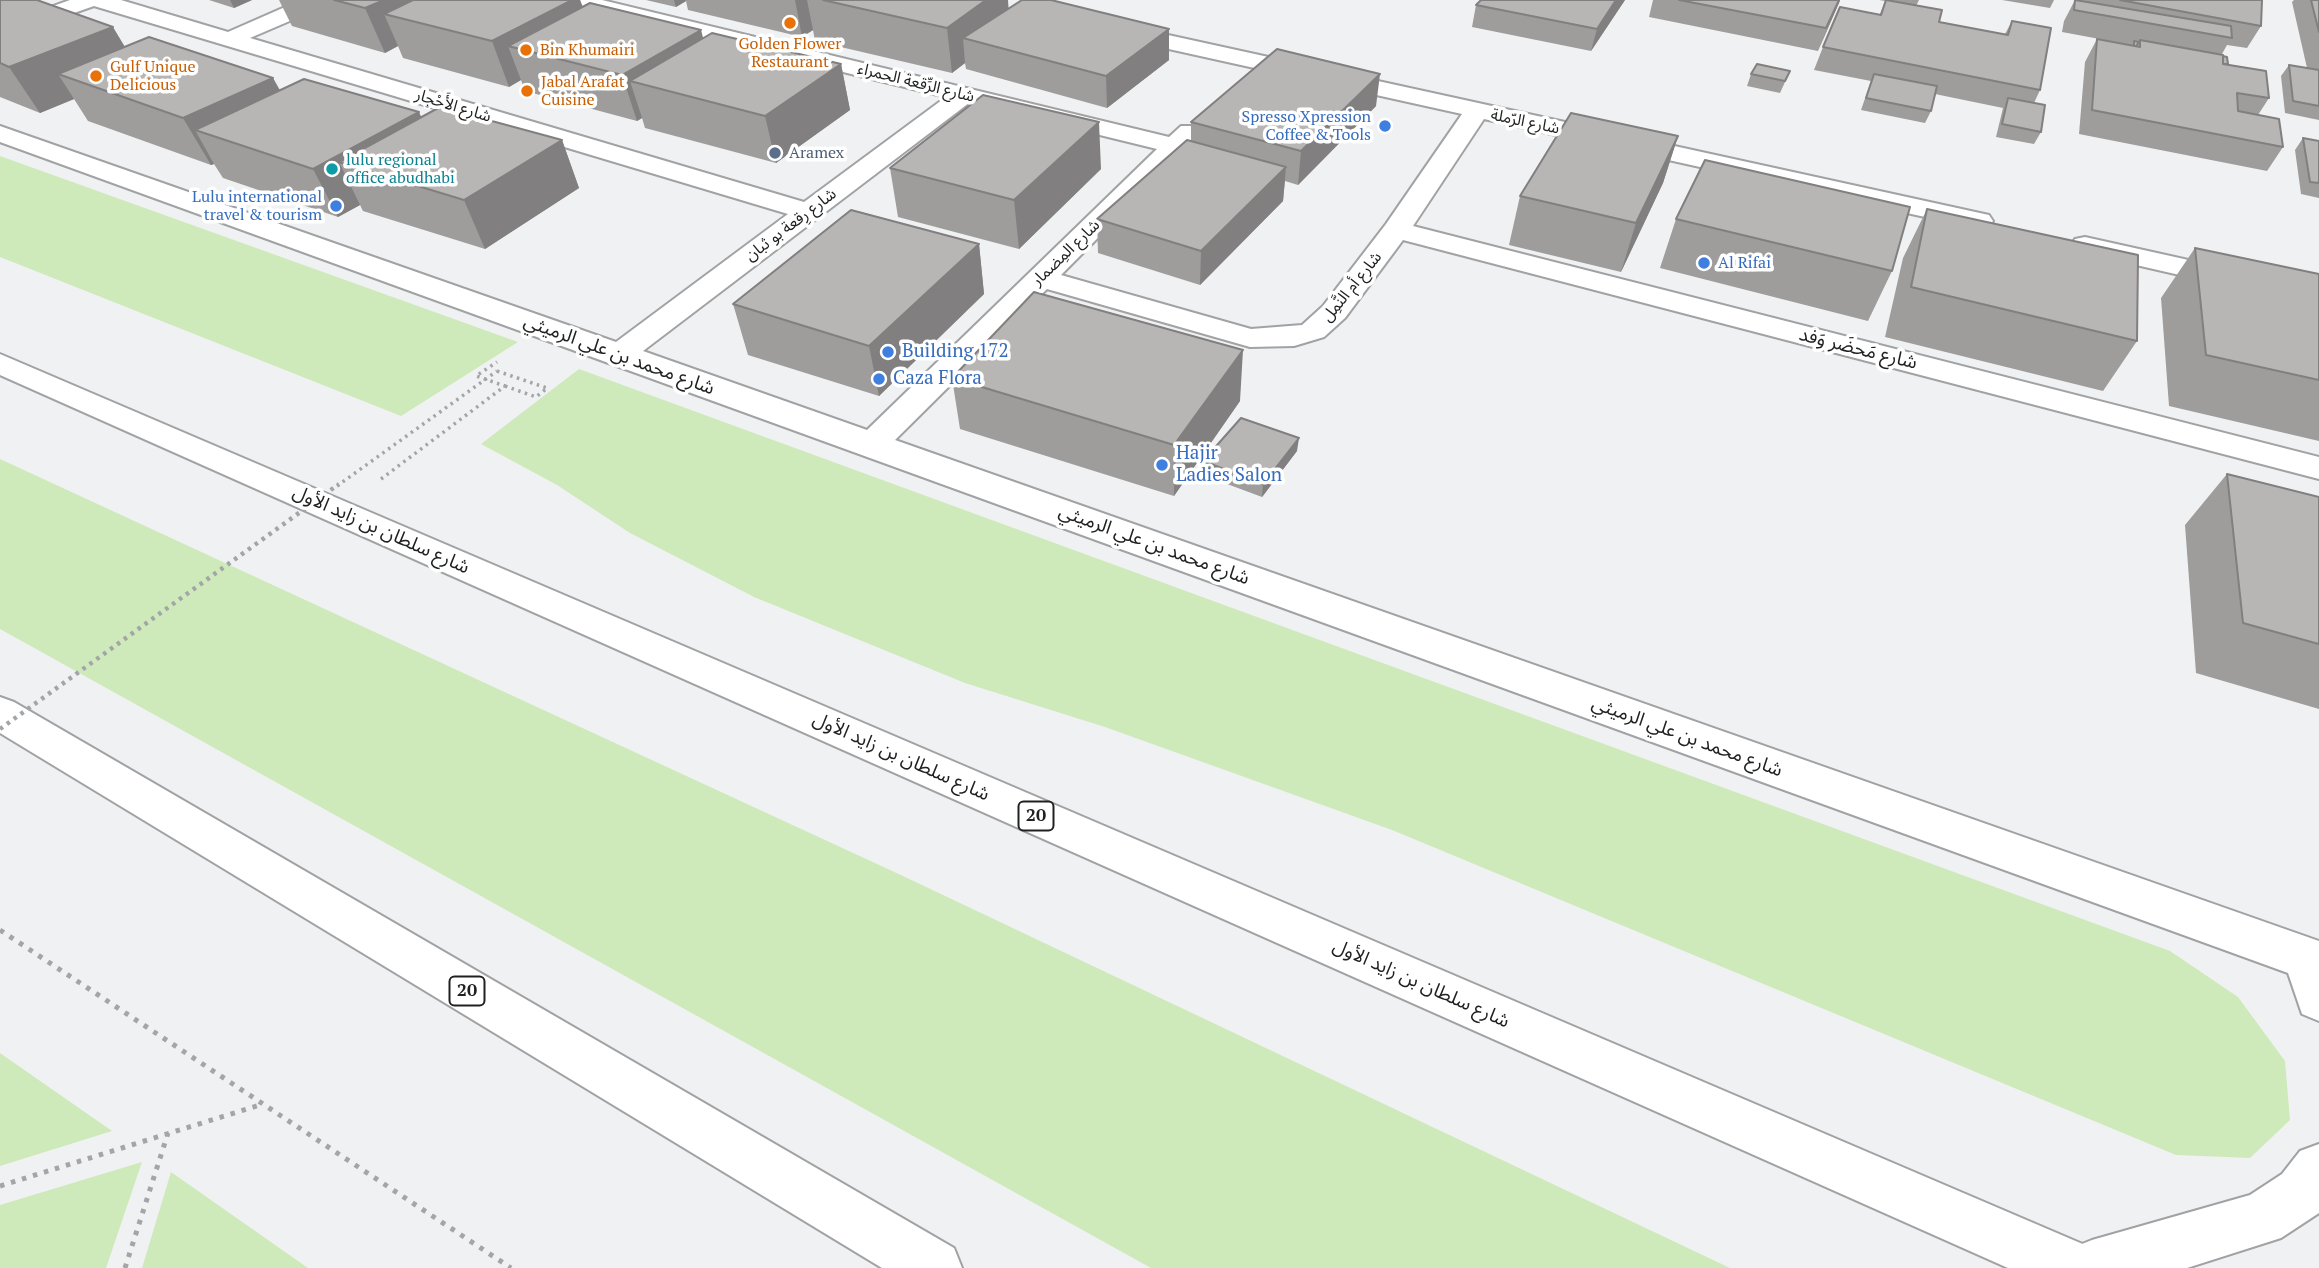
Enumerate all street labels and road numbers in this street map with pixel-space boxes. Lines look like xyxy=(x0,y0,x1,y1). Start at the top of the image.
street label: شارع الرِّقعة الحمراء xyxy=(856,59,976,107)
street label: شارع الأَحْجار xyxy=(413,85,493,127)
street label: شارع الرّملة xyxy=(1489,105,1561,139)
street label: شارع رِقعة بو ثبان xyxy=(742,184,840,266)
street label: شارع المِضمار xyxy=(1028,216,1104,290)
street label: شارع أم النَّمِل xyxy=(1318,248,1386,326)
street label: شارع محمد بن علي الرميثي xyxy=(521,310,717,400)
street label: شارع مَحضَر وَفد xyxy=(1797,323,1919,375)
street label: شارع سلطان بن زايد الأول xyxy=(289,481,473,579)
street label: شارع محمد بن علي الرميثي xyxy=(1056,500,1252,590)
street label: شارع محمد بن علي الرميثي xyxy=(1589,692,1785,782)
street label: شارع سلطان بن زايد الأول xyxy=(809,708,993,806)
road number: 20 xyxy=(1018,802,1054,830)
street label: شارع سلطان بن زايد الأول xyxy=(1329,935,1513,1033)
road number: 20 xyxy=(449,976,484,1006)

